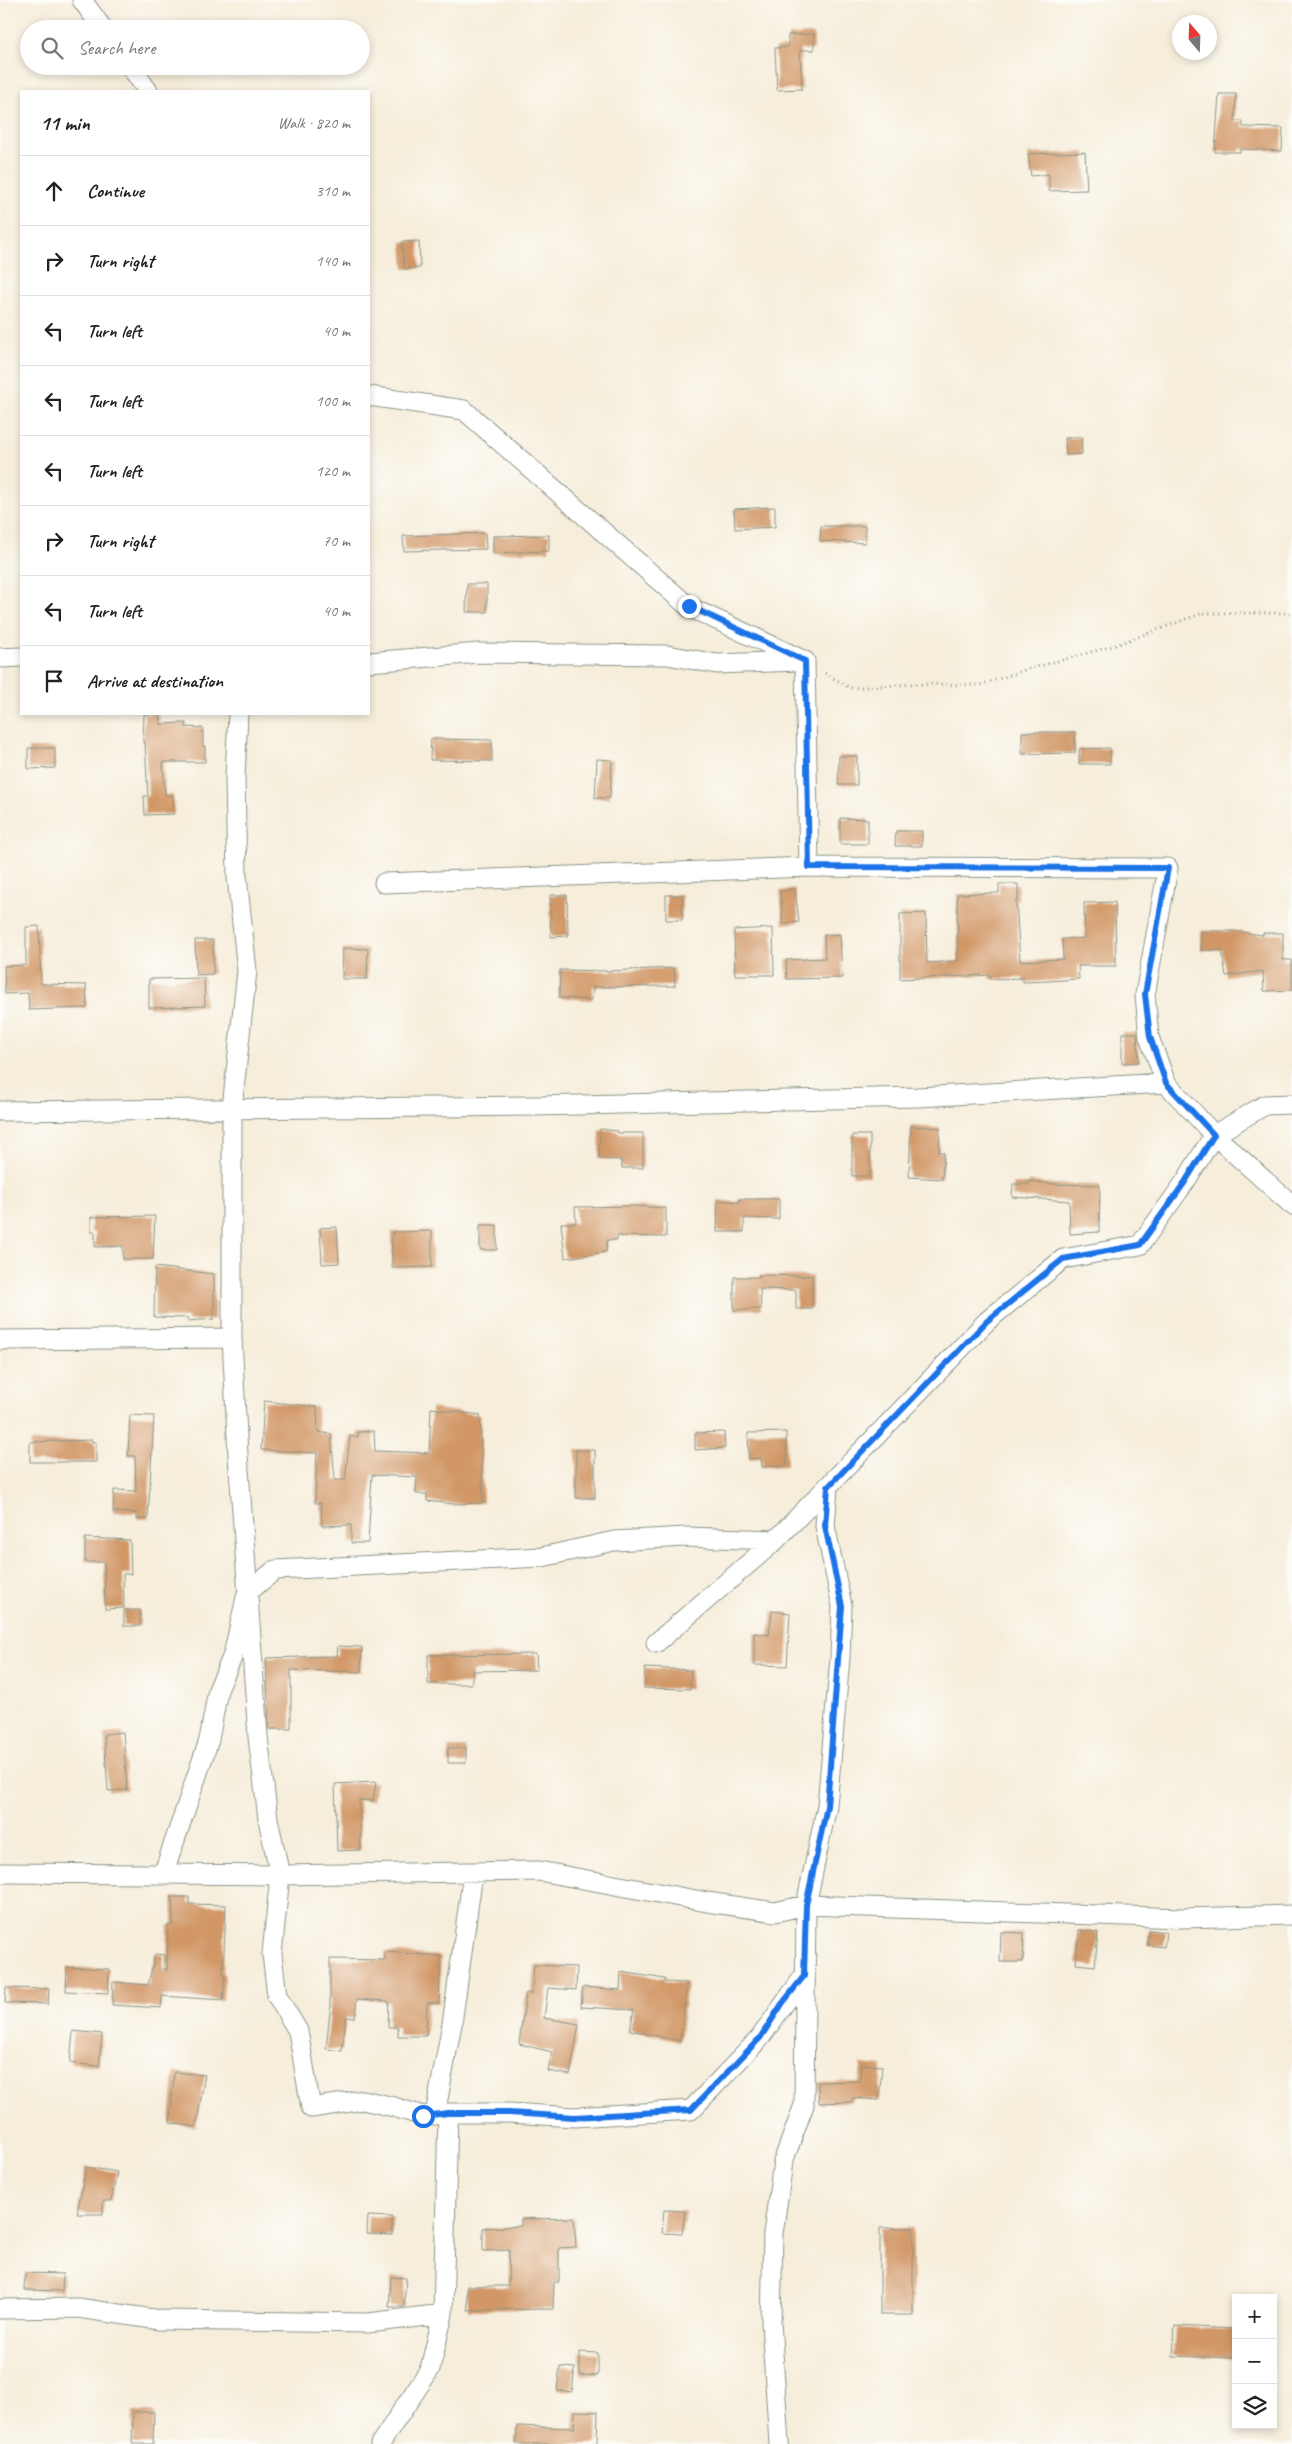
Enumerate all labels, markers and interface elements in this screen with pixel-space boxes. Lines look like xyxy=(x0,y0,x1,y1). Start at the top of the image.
north arrow xyxy=(1172,15,1217,60)
search box xyxy=(20,20,370,75)
icon: search xyxy=(38,34,66,62)
text: Search here xyxy=(78,36,155,60)
text: 11 min xyxy=(40,110,90,136)
text: Walk · 820 m xyxy=(278,113,350,133)
icon: ahead xyxy=(40,177,68,205)
text: Continue xyxy=(87,179,144,203)
text: 310 m xyxy=(316,181,350,201)
icon: right xyxy=(40,247,68,275)
text: Turn right xyxy=(87,249,154,273)
text: 140 m xyxy=(316,251,350,271)
icon: left xyxy=(40,317,68,345)
text: Turn left xyxy=(87,319,142,343)
text: 40 m xyxy=(323,321,350,341)
icon: left xyxy=(40,387,68,415)
text: Turn left xyxy=(87,389,142,413)
text: 100 m xyxy=(316,391,350,411)
icon: left xyxy=(40,457,68,485)
text: Turn left xyxy=(87,459,142,483)
text: 120 m xyxy=(316,461,350,481)
icon: right xyxy=(40,527,68,555)
text: Turn right xyxy=(87,529,154,553)
text: 70 m xyxy=(323,531,350,551)
route end xyxy=(678,595,701,618)
icon: left xyxy=(40,597,68,625)
text: Turn left xyxy=(87,599,142,623)
text: 40 m xyxy=(323,601,350,621)
icon: arrive xyxy=(40,667,68,695)
text: Arrive at destination xyxy=(87,669,223,693)
route start xyxy=(412,2105,435,2128)
map controls xyxy=(1232,2294,1277,2429)
button: + xyxy=(1232,2294,1277,2339)
button: − xyxy=(1232,2339,1277,2384)
button: layers xyxy=(1232,2384,1277,2429)

